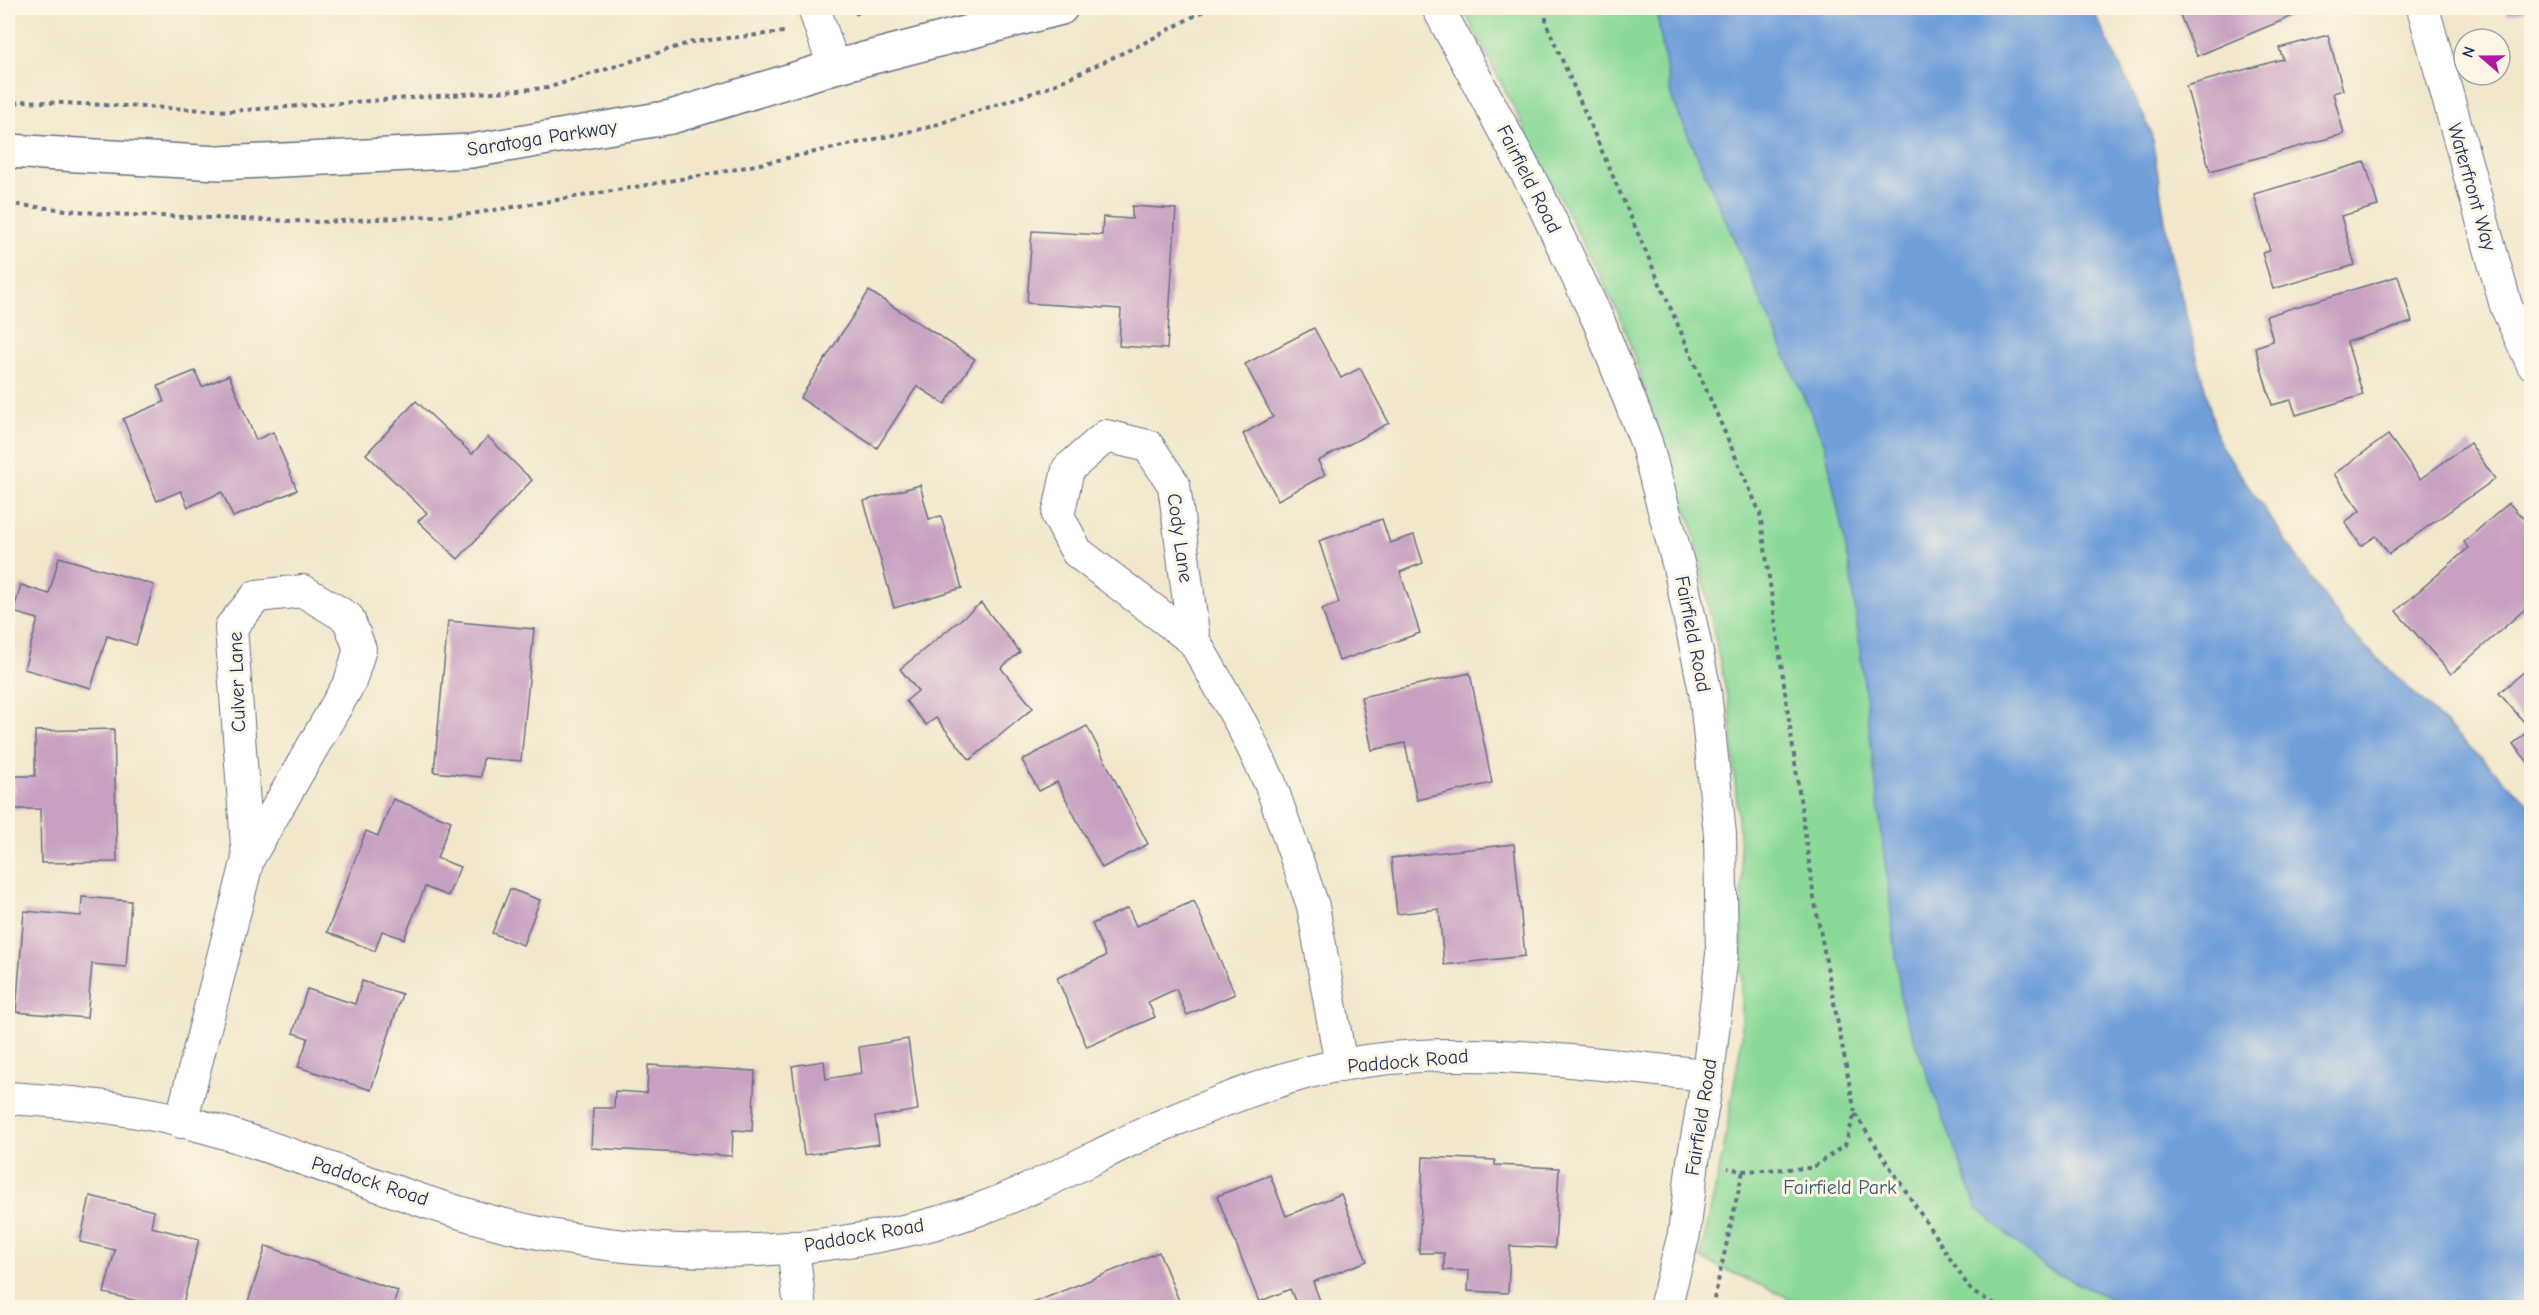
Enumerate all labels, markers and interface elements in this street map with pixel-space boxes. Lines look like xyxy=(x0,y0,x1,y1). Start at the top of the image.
north arrow xyxy=(2452,27,2512,87)
text: N xyxy=(2459,44,2479,60)
street label: Saratoga Parkway xyxy=(465,115,619,161)
street label: Waterfront Way xyxy=(2443,120,2501,254)
street label: Fairfield Road xyxy=(1492,121,1566,237)
street label: Cody Lane xyxy=(1162,492,1198,584)
street label: Fairfield Road xyxy=(1670,574,1716,694)
street label: Culver Lane xyxy=(224,631,250,733)
street label: Paddock Road xyxy=(1346,1044,1470,1078)
street label: Fairfield Road xyxy=(1680,1057,1722,1177)
street label: Paddock Road xyxy=(309,1151,431,1211)
park label: Fairfield Park xyxy=(1783,1176,1897,1199)
street label: Paddock Road xyxy=(802,1213,926,1257)

